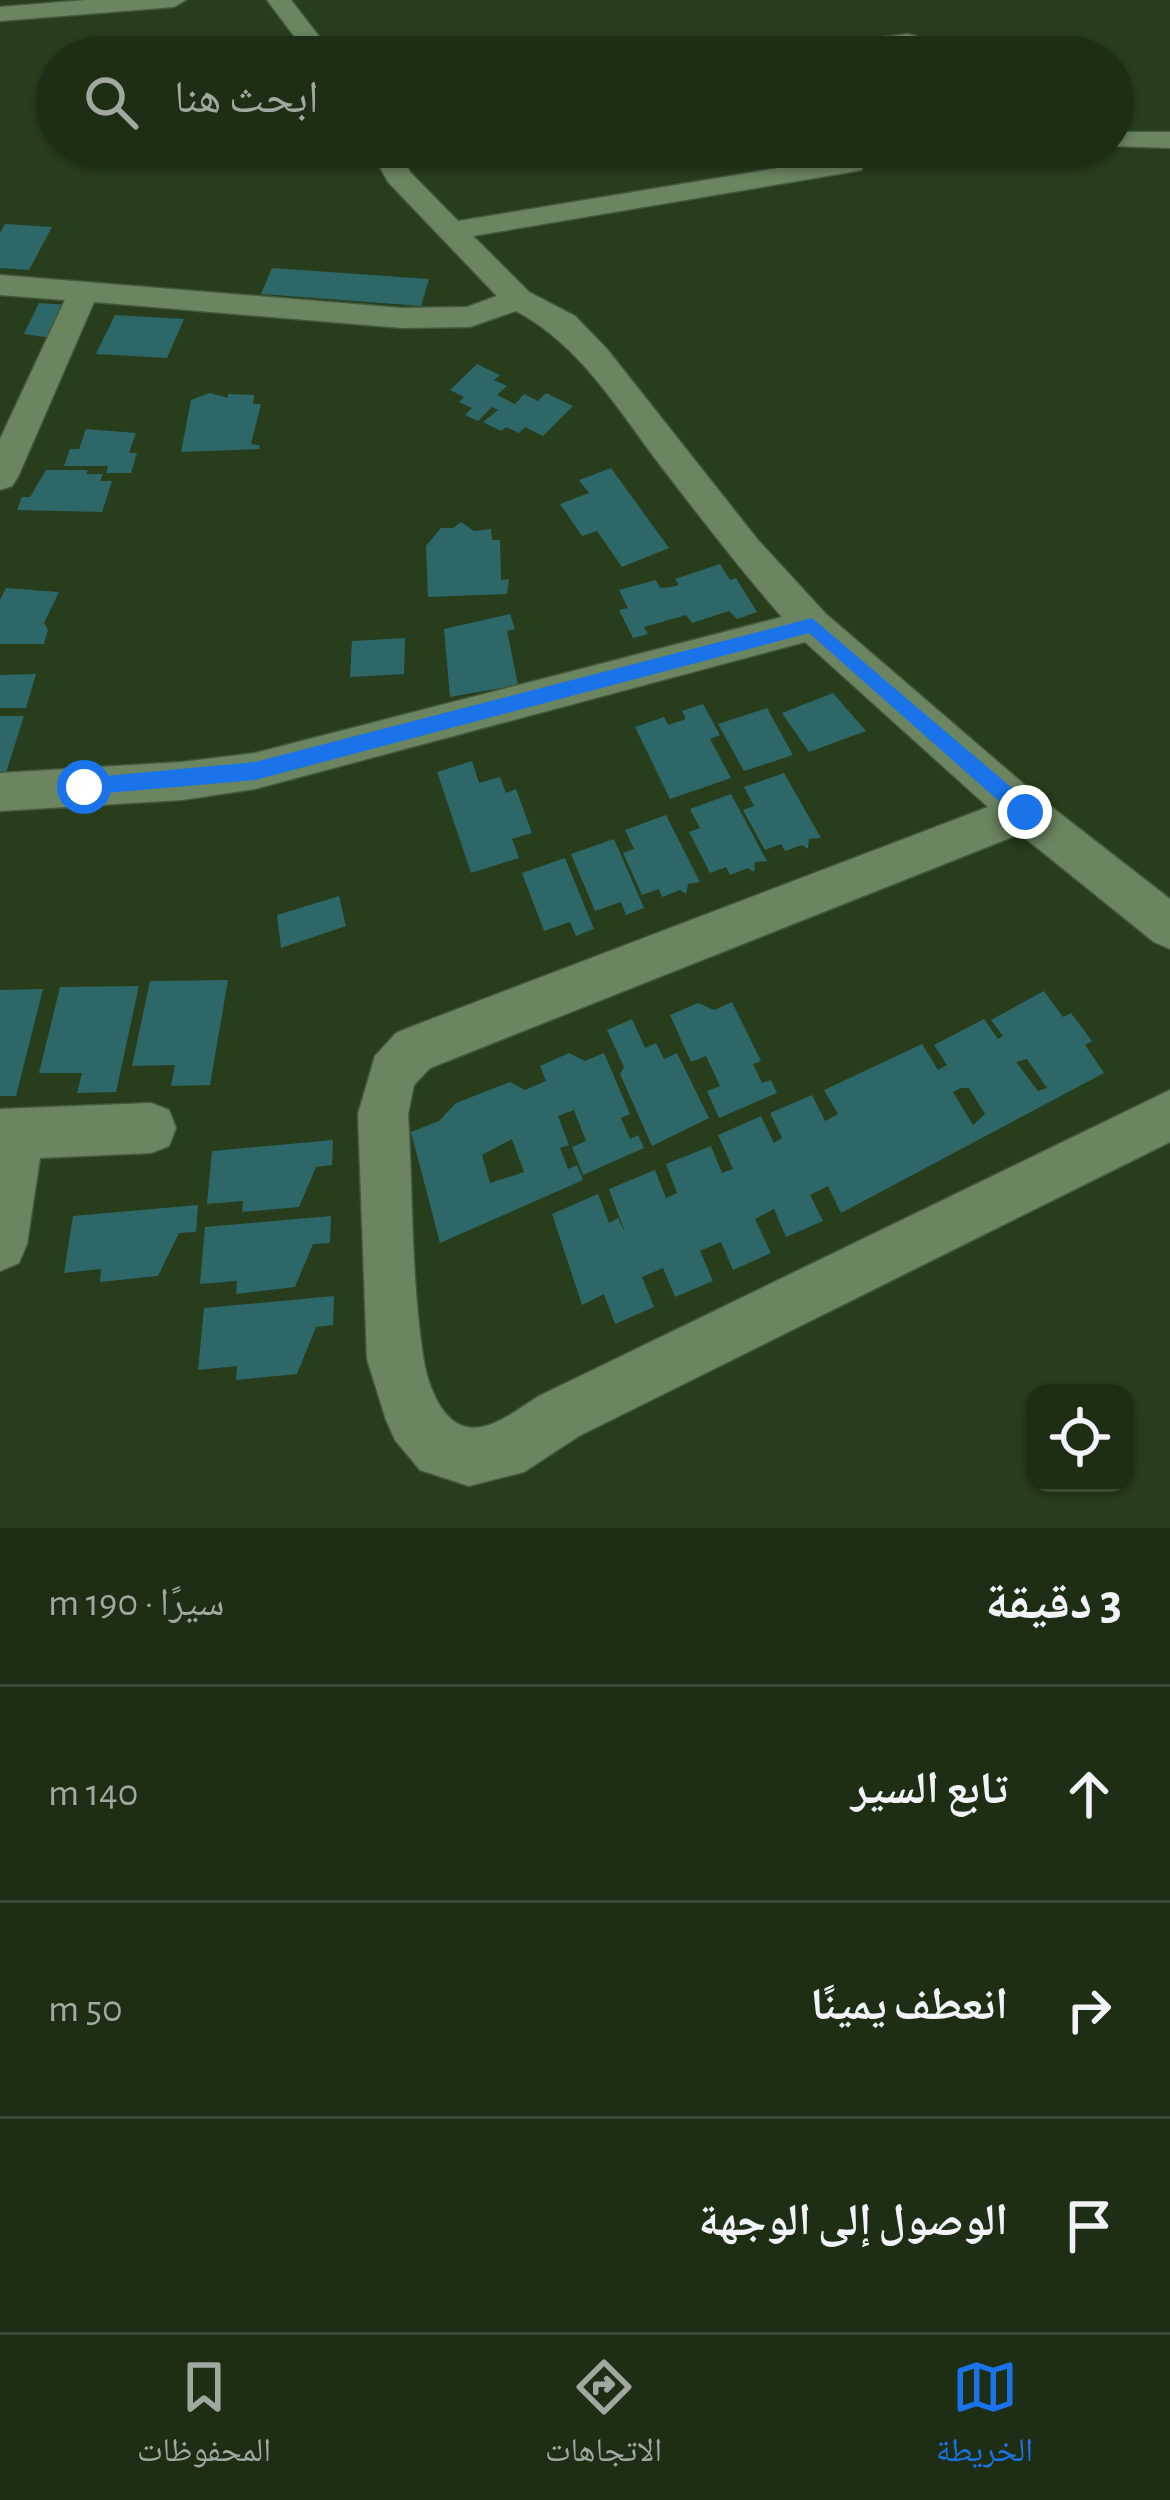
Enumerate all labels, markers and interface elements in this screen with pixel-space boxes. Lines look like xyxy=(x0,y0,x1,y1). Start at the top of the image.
search box xyxy=(36,36,1134,168)
icon: search xyxy=(78,69,144,135)
text: ابحث هنا xyxy=(174,76,319,121)
route start xyxy=(57,760,111,814)
route end xyxy=(998,785,1052,839)
map controls xyxy=(1026,1384,1134,1492)
button: locate xyxy=(1026,1384,1134,1492)
text: 3 دقيقة xyxy=(985,1577,1122,1628)
text: سيرًا · 190 m xyxy=(48,1584,225,1623)
icon: ahead xyxy=(1056,1761,1122,1827)
text: تابع السير xyxy=(851,1767,1008,1812)
text: 140 m xyxy=(48,1774,138,1813)
icon: right xyxy=(1056,1977,1122,2043)
text: انعطف يمينًا xyxy=(810,1983,1008,2028)
text: 50 m xyxy=(48,1990,123,2029)
icon: arrive xyxy=(1056,2193,1122,2259)
text: الوصول إلى الوجهة xyxy=(698,2199,1008,2244)
tab: المحفوظات xyxy=(137,2354,271,2482)
tab: الاتجاهات xyxy=(545,2354,662,2482)
tab: الخريطة xyxy=(936,2354,1033,2482)

